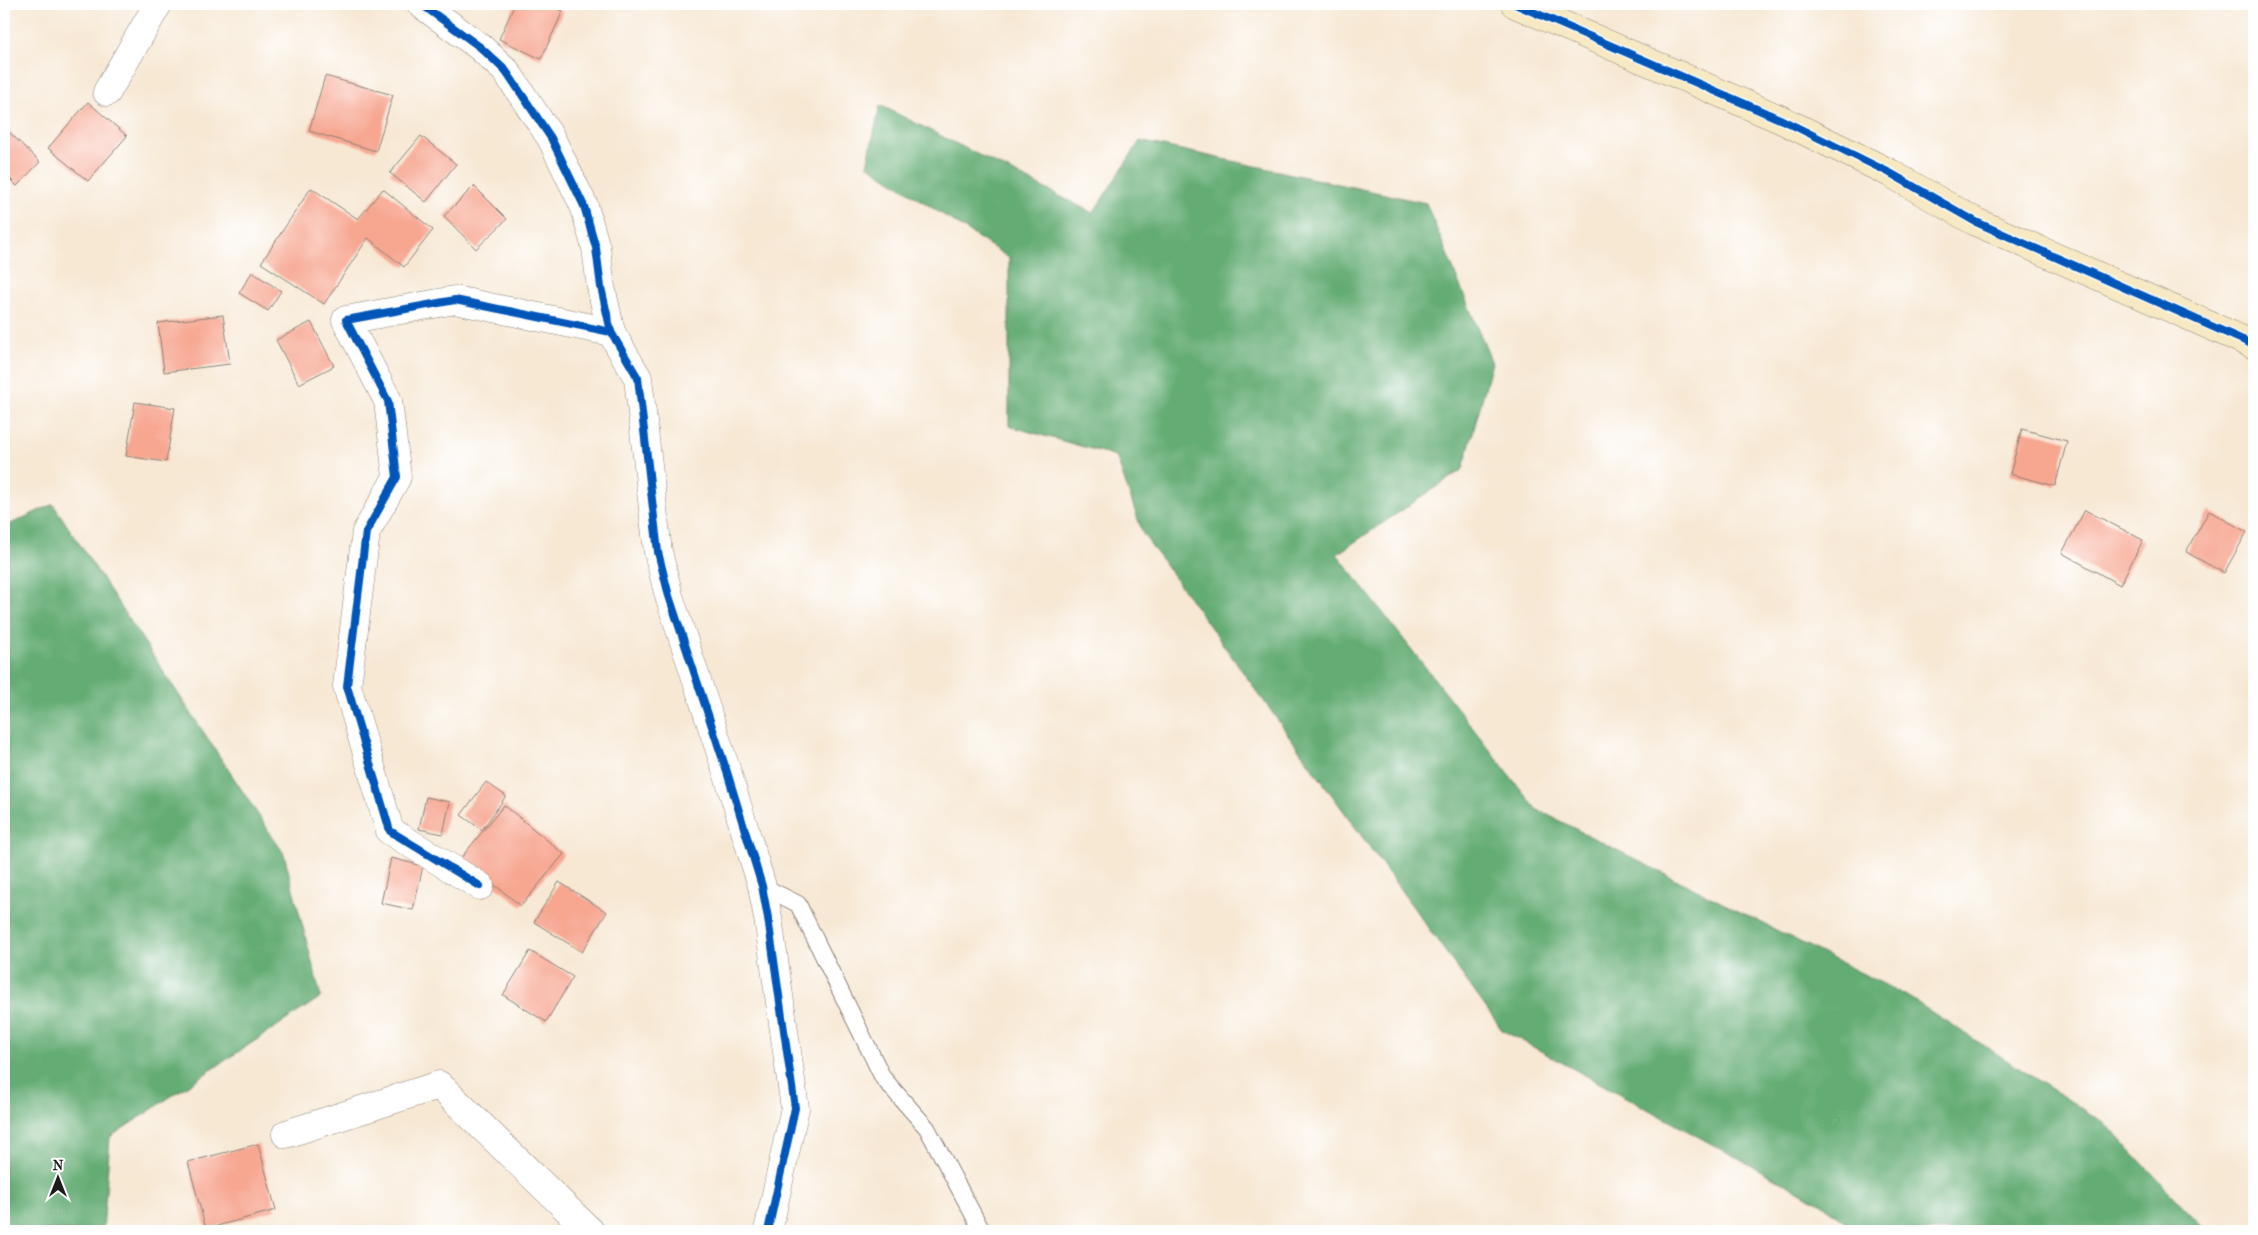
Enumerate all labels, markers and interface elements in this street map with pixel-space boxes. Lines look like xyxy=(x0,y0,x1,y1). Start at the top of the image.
north arrow xyxy=(32,1152,82,1202)
text: N xyxy=(53,1157,64,1174)

